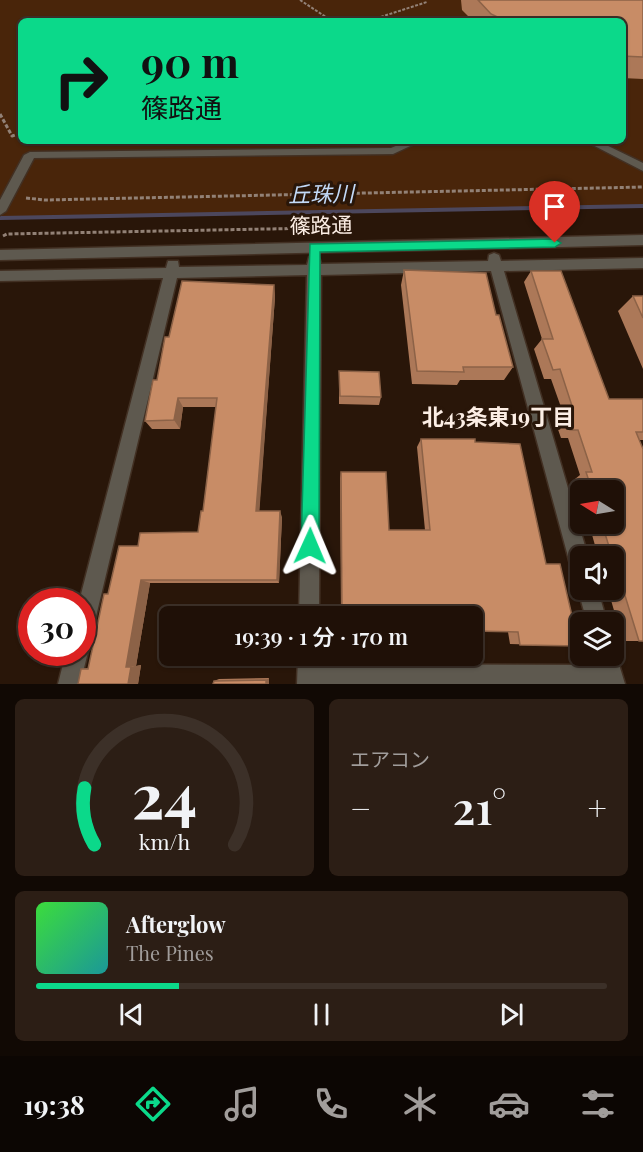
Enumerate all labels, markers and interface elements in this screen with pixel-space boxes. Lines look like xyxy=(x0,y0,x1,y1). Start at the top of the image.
text: 90 m xyxy=(141,33,239,89)
icon: right xyxy=(42,42,120,120)
text: 篠路通 xyxy=(141,89,222,125)
water label: 丘珠川 xyxy=(288,177,356,209)
pin xyxy=(529,181,580,243)
icon: arrive xyxy=(538,190,571,223)
street label: 篠路通 xyxy=(289,209,353,239)
district label: 北43条東19丁目 xyxy=(422,401,574,431)
north arrow xyxy=(570,480,624,534)
map controls xyxy=(570,480,624,666)
position arrow xyxy=(278,514,342,578)
button: sound xyxy=(570,546,624,600)
speed limit sign: 30 xyxy=(18,588,96,666)
button: layers xyxy=(570,612,624,666)
text: 19:39 · 1 分 · 170 m xyxy=(234,621,408,651)
text: エアコン xyxy=(350,745,430,772)
text: 24 xyxy=(132,751,197,835)
text: 21° xyxy=(453,776,506,836)
text: − xyxy=(350,785,371,829)
text: + xyxy=(588,785,607,829)
text: km/h xyxy=(139,827,191,855)
text: Afterglow xyxy=(126,909,226,939)
text: The Pines xyxy=(126,939,214,966)
icon: previous xyxy=(115,998,148,1031)
icon: pause xyxy=(305,998,338,1031)
icon: next xyxy=(495,998,528,1031)
icon: directions xyxy=(132,1083,174,1125)
icon: music xyxy=(221,1083,263,1125)
icon: phone xyxy=(310,1083,352,1125)
icon: climate xyxy=(399,1083,441,1125)
icon: car xyxy=(488,1083,530,1125)
icon: filters xyxy=(577,1083,619,1125)
text: 19:38 xyxy=(24,1086,85,1122)

